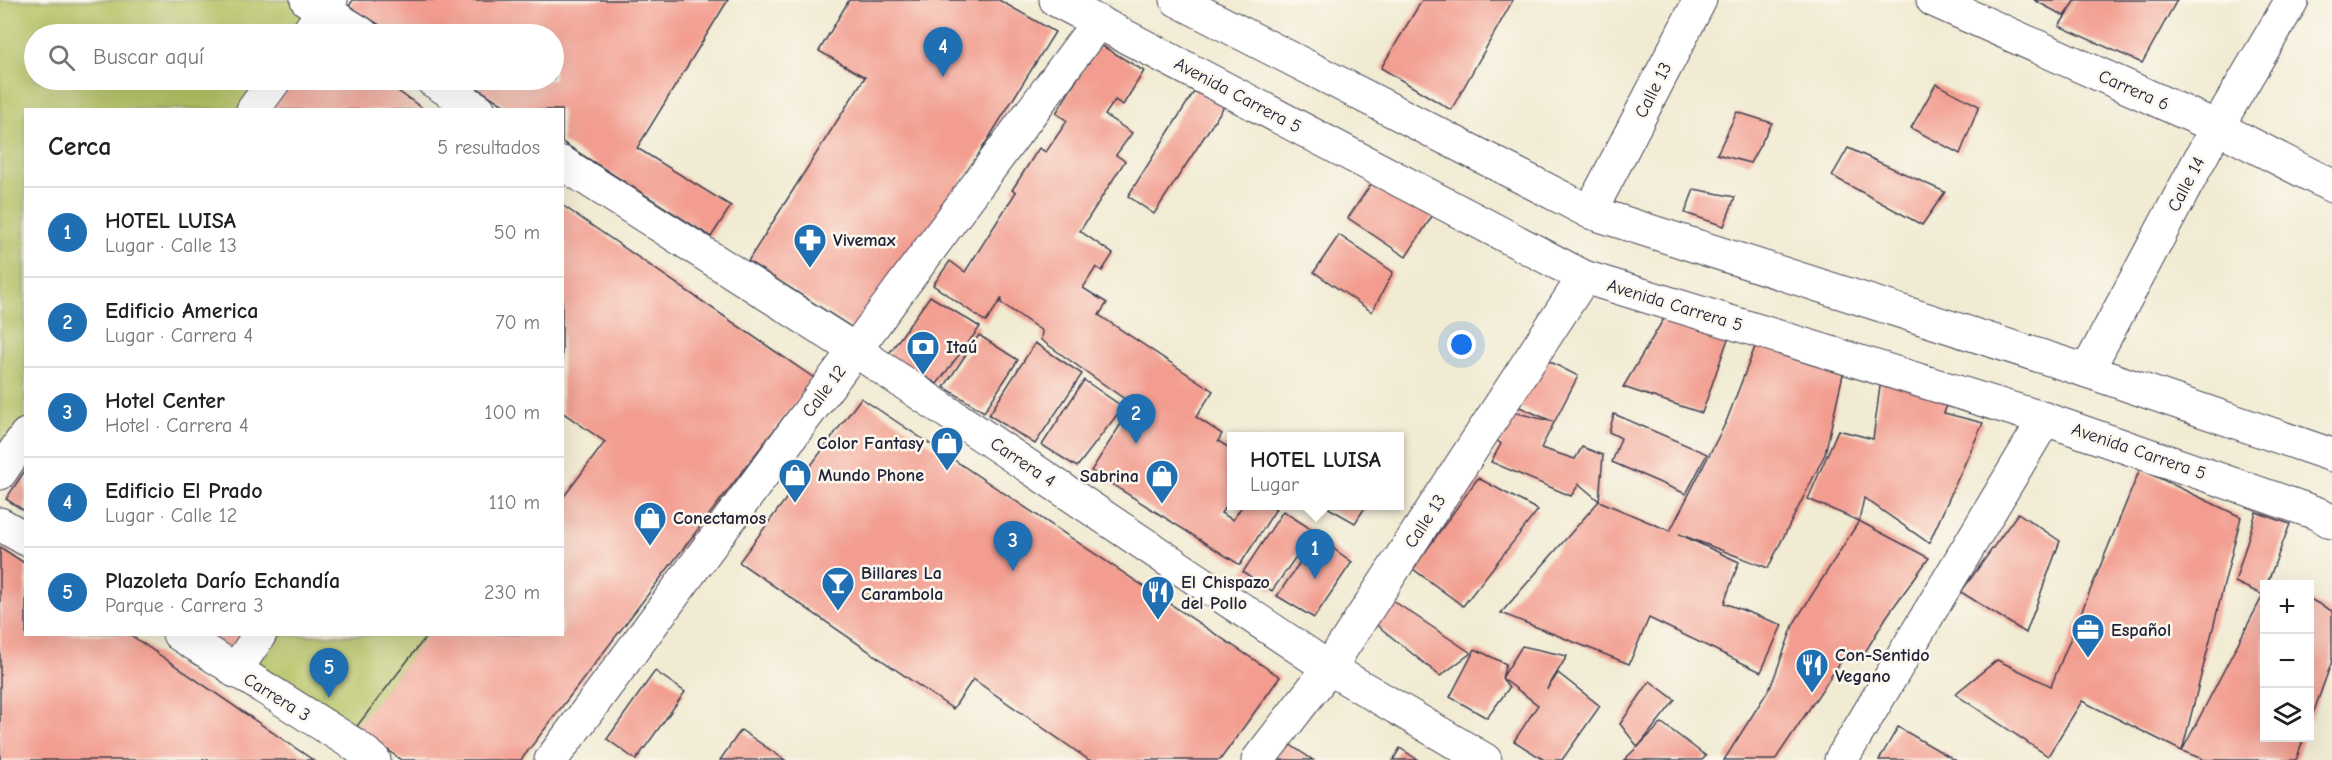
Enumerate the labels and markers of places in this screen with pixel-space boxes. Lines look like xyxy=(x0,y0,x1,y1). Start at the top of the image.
pin: 4 xyxy=(924,28,962,77)
pharmacy icon: Vivemax xyxy=(792,222,828,269)
place label: Vivemax xyxy=(833,230,896,251)
bank icon: Itaú xyxy=(905,329,941,376)
place label: Itaú xyxy=(946,337,977,358)
pin: 2 xyxy=(1116,394,1156,444)
shop icon: Color Fantasy xyxy=(929,425,965,472)
place label: Color Fantasy xyxy=(817,433,925,454)
shop icon: Mundo Phone xyxy=(777,457,813,504)
shop icon: Sabrina xyxy=(1144,458,1180,505)
place label: Mundo Phone xyxy=(818,465,924,486)
place label: Sabrina xyxy=(1080,466,1139,487)
shop icon: Conectamos xyxy=(632,500,668,547)
place label: Conectamos xyxy=(673,508,766,529)
pin: 3 xyxy=(994,522,1032,571)
pin: 1 xyxy=(1296,530,1334,579)
place label: Billares La Carambola xyxy=(861,563,943,605)
bar icon: Billares La Carambola xyxy=(820,565,856,612)
place label: El Chispazo del Pollo xyxy=(1181,572,1270,614)
restaurant icon: El Chispazo del Pollo xyxy=(1140,574,1176,621)
office icon: Español xyxy=(2070,612,2106,659)
place label: Español xyxy=(2111,620,2171,641)
place label: Con-Sentido Vegano xyxy=(1835,645,1930,687)
restaurant icon: Con-Sentido Vegano xyxy=(1794,647,1830,694)
pin: 5 xyxy=(310,648,348,698)

